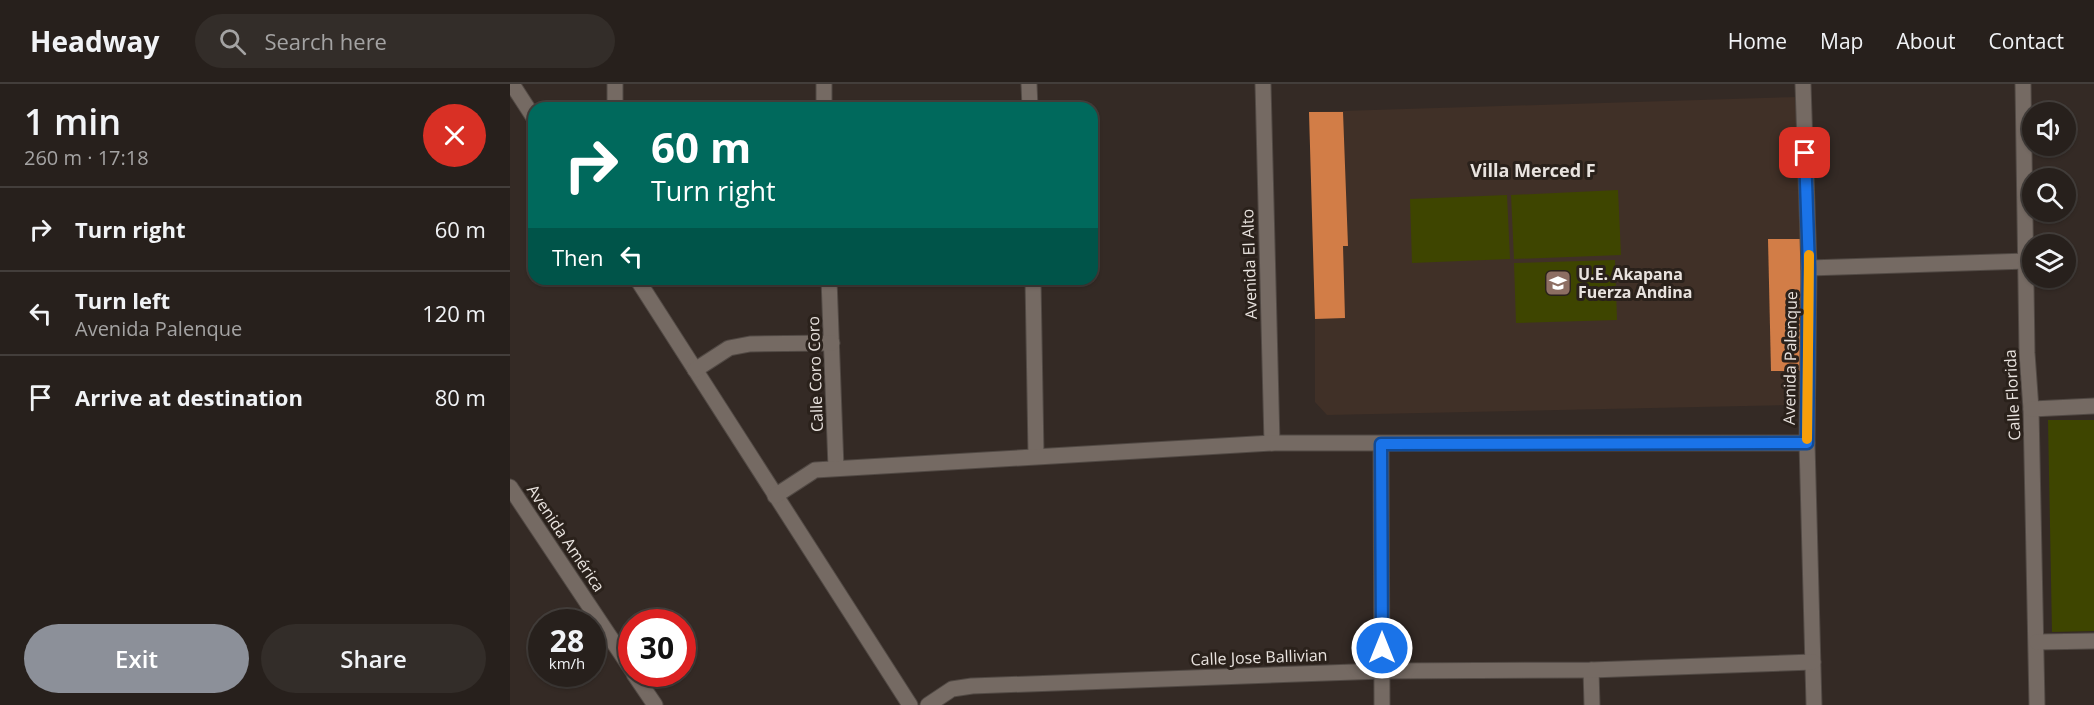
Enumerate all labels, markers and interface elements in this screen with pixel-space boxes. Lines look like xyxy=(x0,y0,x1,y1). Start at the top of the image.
search box xyxy=(195,14,615,68)
text: Headway xyxy=(30,22,159,60)
icon: search xyxy=(216,25,249,58)
text: Search here xyxy=(264,26,387,56)
text: Home xyxy=(1728,27,1787,55)
text: Map xyxy=(1820,27,1863,55)
text: About xyxy=(1896,27,1956,55)
text: Contact xyxy=(1989,27,2064,55)
text: 1 min xyxy=(24,97,121,146)
map controls xyxy=(2022,102,2076,288)
button: sound xyxy=(2022,102,2076,156)
button: close xyxy=(423,104,486,167)
text: 60 m xyxy=(651,118,751,175)
icon: right xyxy=(552,126,630,204)
pin xyxy=(1779,127,1830,178)
icon: arrive xyxy=(1788,136,1821,169)
text: 260 m · 17:18 xyxy=(24,144,149,171)
district label: Villa Merced F xyxy=(1470,158,1596,182)
button: search xyxy=(2022,168,2076,222)
text: Turn right xyxy=(651,172,776,209)
street label: Avenida El Alto xyxy=(1236,208,1262,320)
icon: right xyxy=(24,213,57,246)
text: Turn right xyxy=(75,214,186,244)
text: 60 m xyxy=(435,214,486,244)
button: layers xyxy=(2022,234,2076,288)
icon: left xyxy=(615,240,648,273)
text: Then xyxy=(552,242,603,272)
place label: U.E. Akapana Fuerza Andina xyxy=(1578,263,1692,303)
school or university icon: U.E. Akapana Fuerza Andina xyxy=(1543,268,1573,298)
text: Turn left xyxy=(75,285,170,315)
street label: Avenida Palenque xyxy=(1778,291,1802,425)
icon: left xyxy=(24,297,57,330)
text: 120 m xyxy=(422,298,486,328)
text: Avenida Palenque xyxy=(75,315,242,342)
street label: Calle Coro Coro xyxy=(802,316,828,432)
street label: Calle Florida xyxy=(1999,349,2025,441)
icon: arrive xyxy=(24,381,57,414)
text: Arrive at destination xyxy=(75,382,303,412)
text: 80 m xyxy=(435,382,486,412)
street label: Avenida América xyxy=(522,480,610,596)
speed limit sign: 30 xyxy=(618,609,696,687)
position arrow xyxy=(1350,616,1414,680)
text: 28 xyxy=(550,620,584,661)
button: Exit xyxy=(24,624,249,693)
button: Share xyxy=(261,624,486,693)
street label: Calle Jose Ballivian xyxy=(1190,644,1328,670)
text: km/h xyxy=(549,653,585,673)

